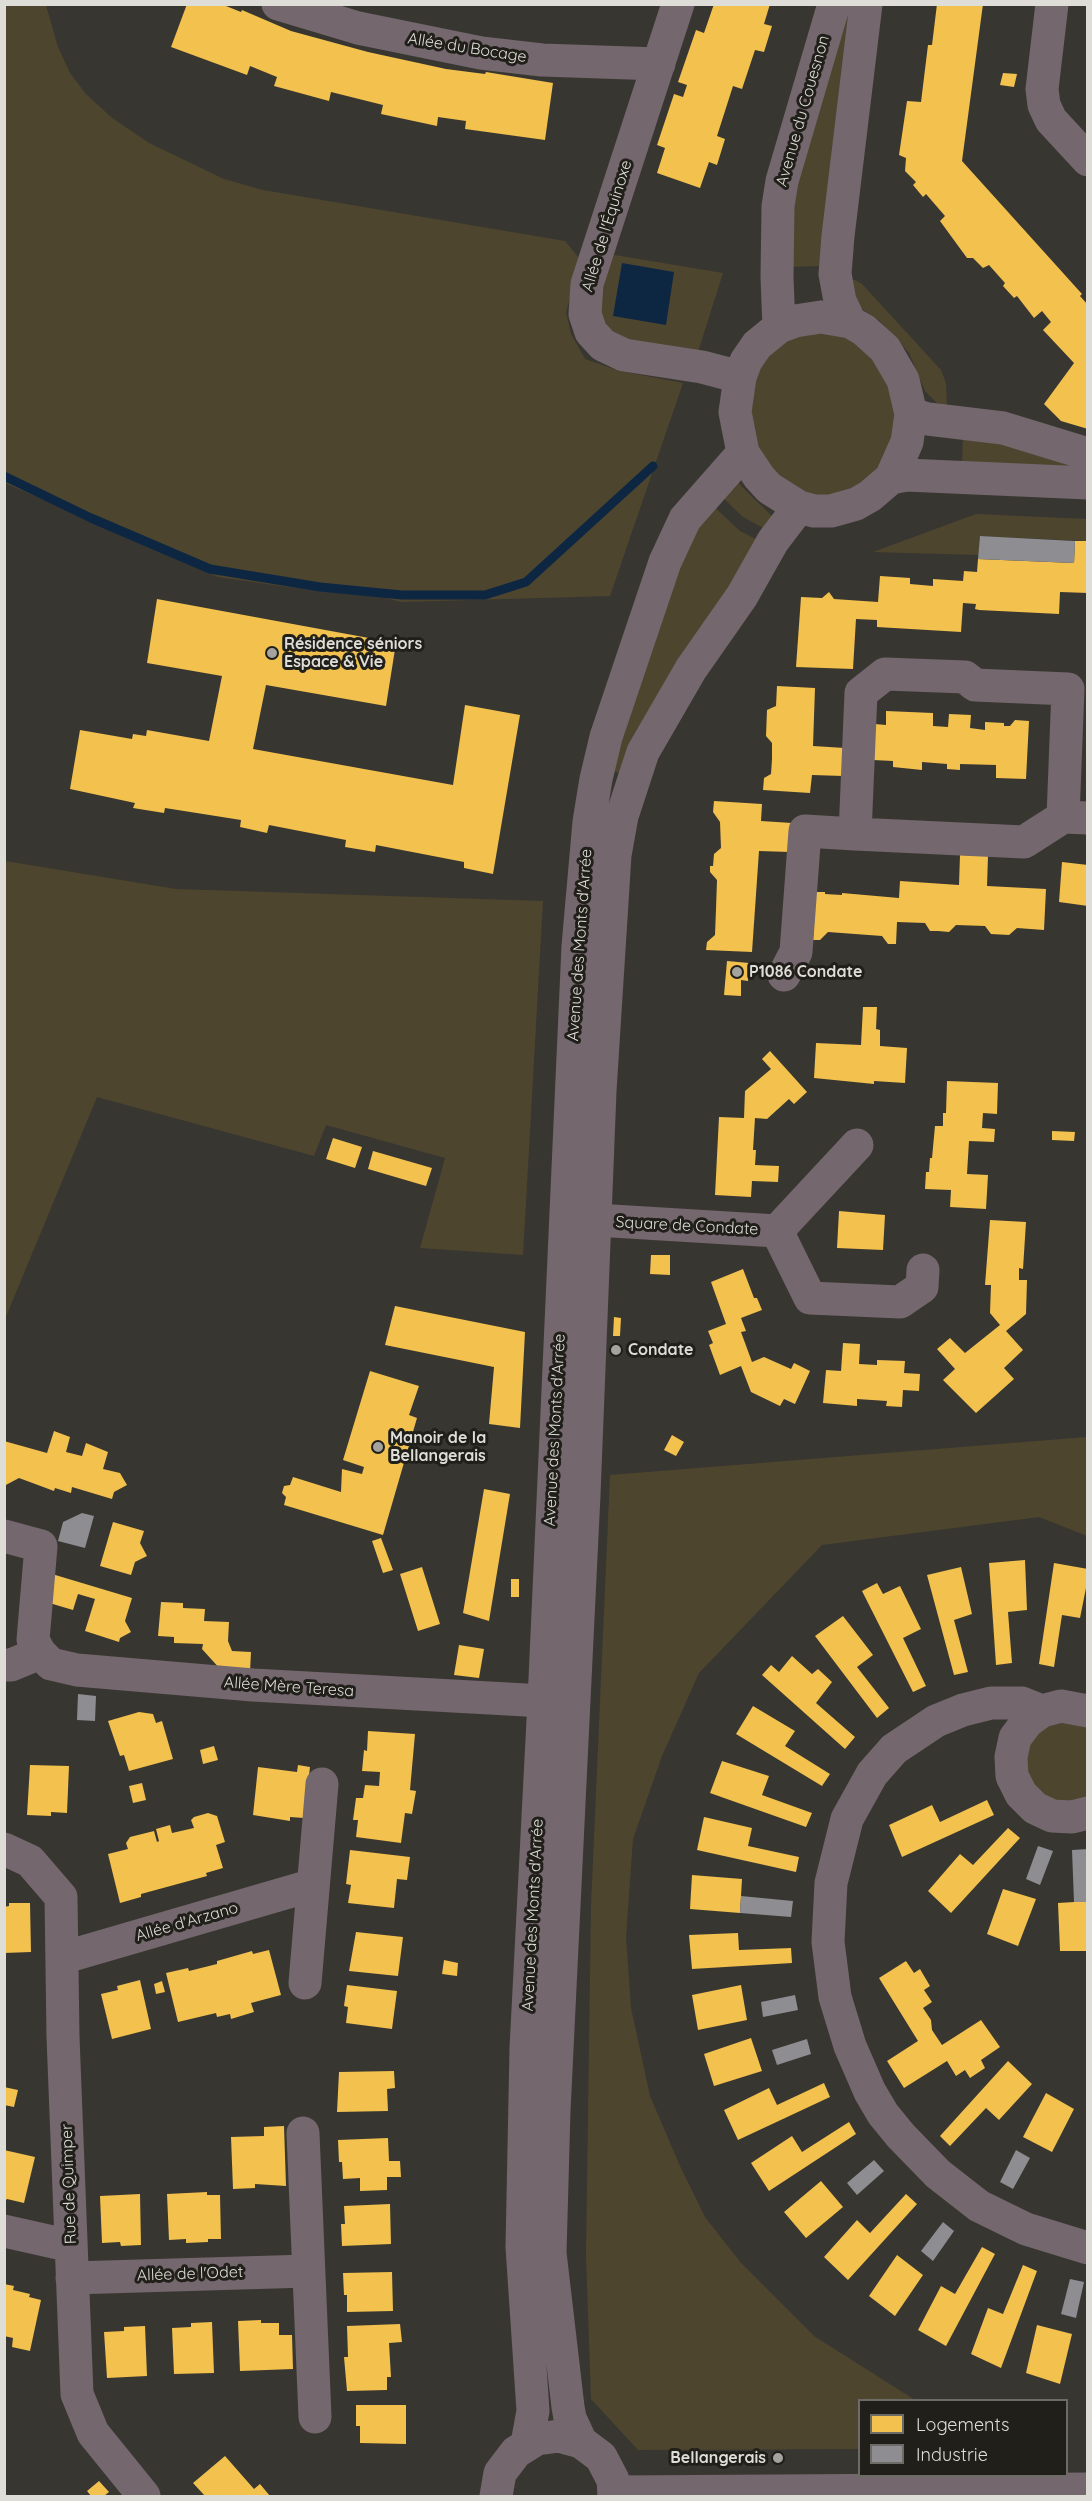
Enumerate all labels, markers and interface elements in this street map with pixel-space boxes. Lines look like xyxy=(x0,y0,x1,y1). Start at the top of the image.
street label: Allée du Bocage xyxy=(406,29,528,67)
street label: Avenue du Couesnon xyxy=(772,33,834,189)
street label: Allée de l'Équinoxe xyxy=(578,158,636,294)
place label: Résidence séniors Espace & Vie xyxy=(284,634,422,672)
marker: Résidence séniors Espace & Vie xyxy=(265,646,279,660)
street label: Avenue des Monts d'Arrée xyxy=(564,848,596,1042)
place label: P1086 Condate xyxy=(749,962,862,982)
marker: P1086 Condate xyxy=(730,965,744,979)
street label: Square de Condate xyxy=(615,1213,759,1239)
street label: Avenue des Monts d'Arrée xyxy=(540,1333,570,1527)
place label: Condate xyxy=(628,1340,694,1360)
marker: Condate xyxy=(609,1343,623,1357)
place label: Manoir de la Bellangerais xyxy=(390,1428,486,1466)
marker: Manoir de la Bellangerais xyxy=(371,1440,385,1454)
street label: Allée Mère Teresa xyxy=(223,1673,355,1701)
street label: Avenue des Monts d'Arrée xyxy=(518,1818,548,2012)
street label: Allée d'Arzano xyxy=(134,1898,240,1946)
street label: Rue de Quimper xyxy=(57,2123,81,2245)
street label: Allée de l'Odet xyxy=(136,2263,244,2285)
legend xyxy=(858,2399,1068,2477)
text: Logements xyxy=(916,2413,1009,2436)
text: Industrie xyxy=(916,2443,988,2466)
place label: Bellangerais xyxy=(670,2448,766,2468)
marker: Bellangerais xyxy=(771,2451,785,2465)

